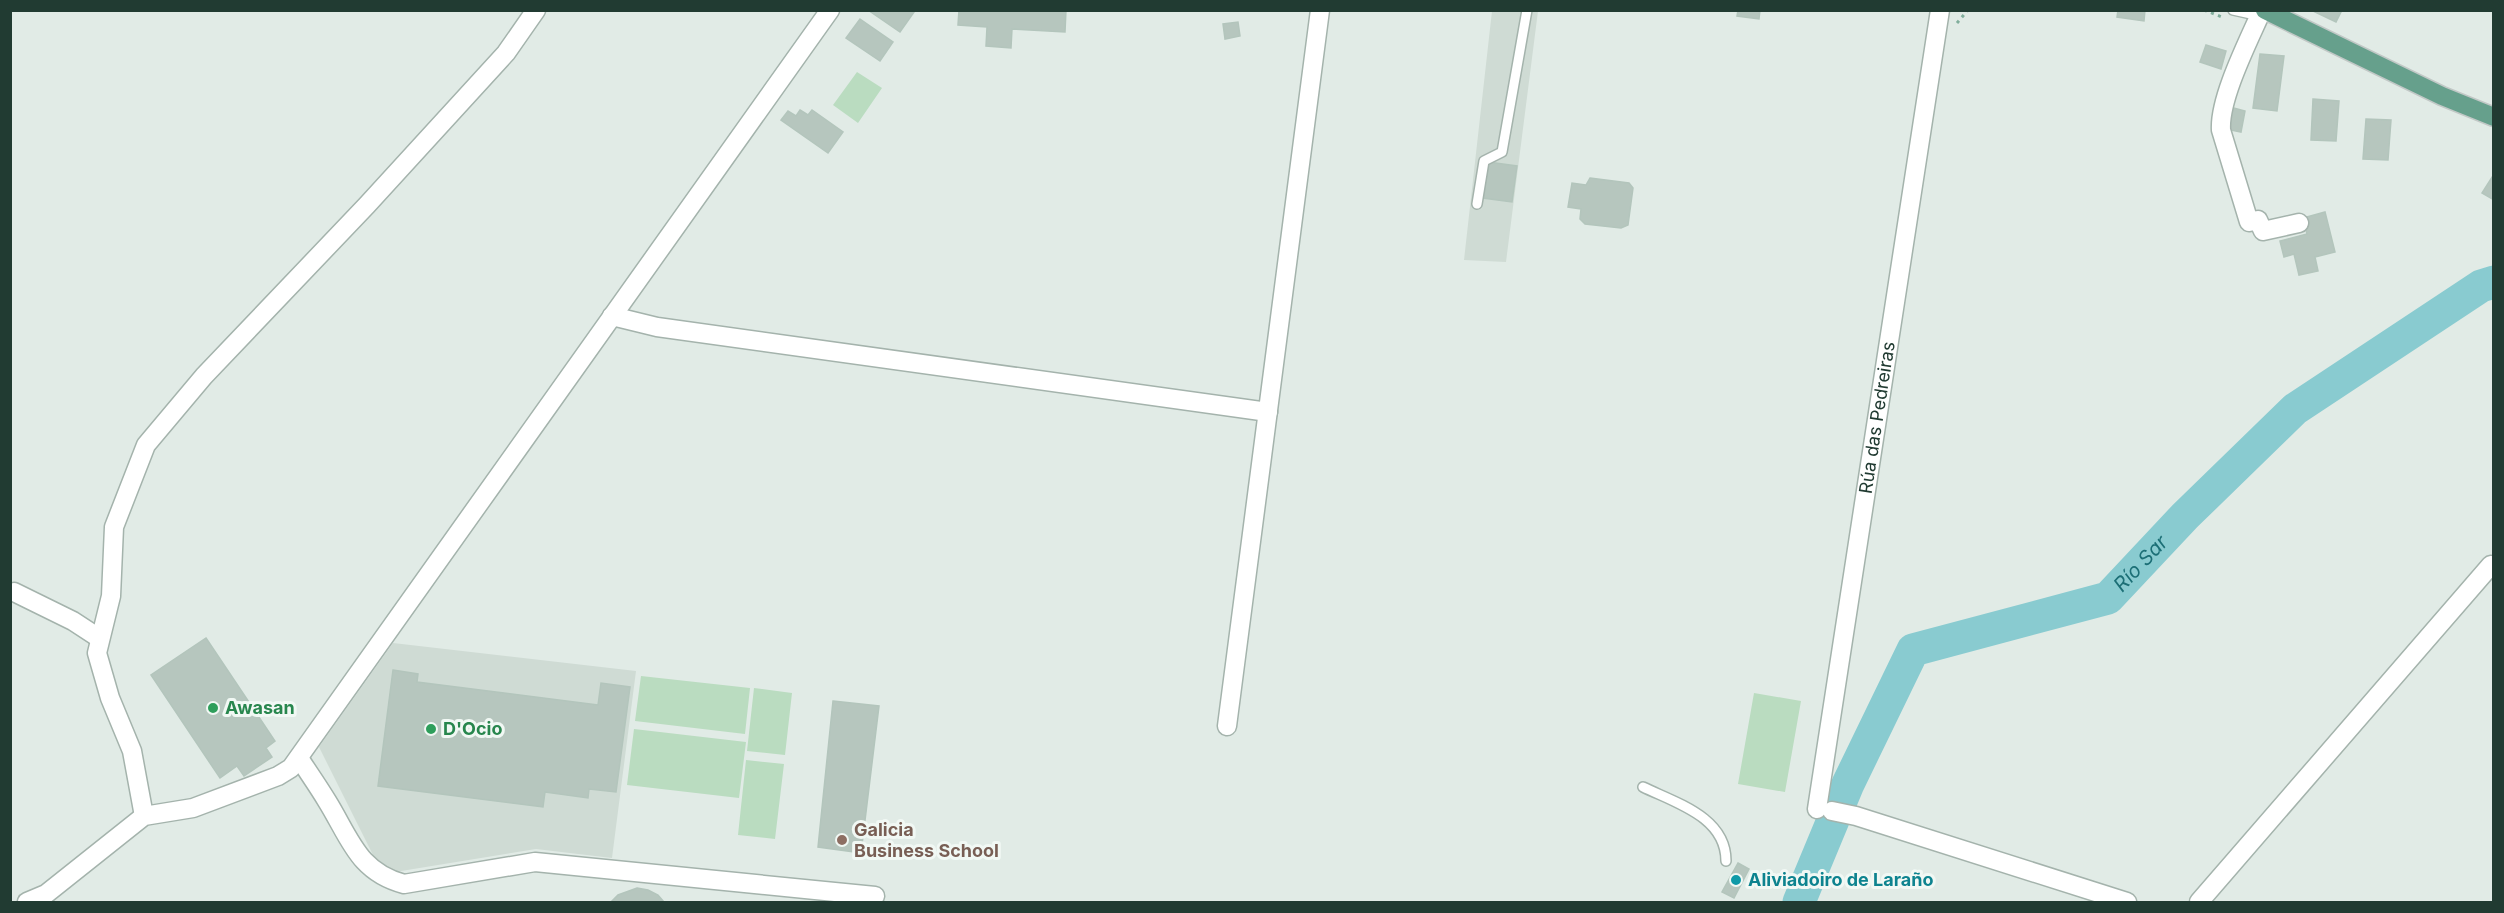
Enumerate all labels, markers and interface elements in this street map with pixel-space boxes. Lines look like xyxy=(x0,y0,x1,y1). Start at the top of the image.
street label: Rúa das Pedreiras xyxy=(1855,340,1899,495)
water label: Río Sar xyxy=(2108,530,2173,596)
place label: Awasan xyxy=(225,697,295,718)
marker: Awasan xyxy=(206,701,220,715)
place label: D'Ocio xyxy=(443,718,502,739)
marker: D'Ocio xyxy=(424,722,438,736)
place label: Galicia Business School xyxy=(854,819,999,861)
marker: Galicia Business School xyxy=(835,833,849,847)
place label: Aliviadoiro de Laraño xyxy=(1748,869,1934,890)
marker: Aliviadoiro de Laraño xyxy=(1729,873,1743,887)

